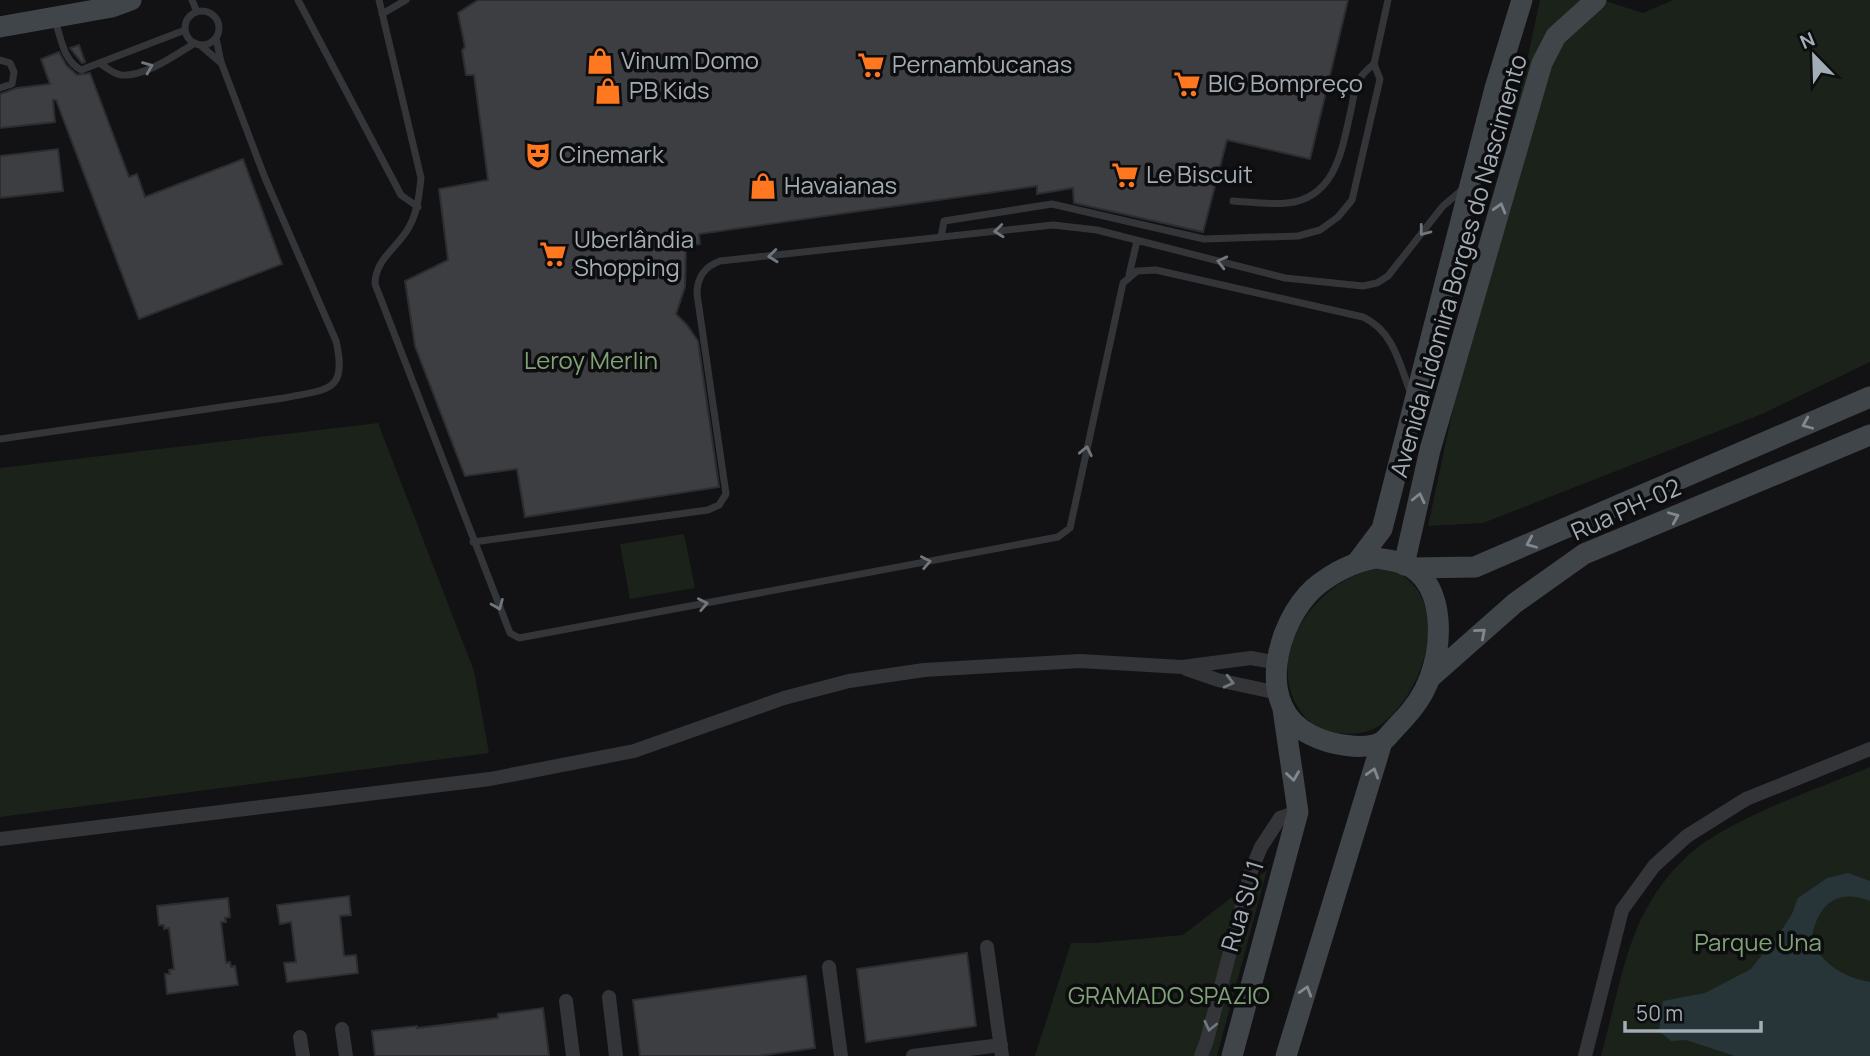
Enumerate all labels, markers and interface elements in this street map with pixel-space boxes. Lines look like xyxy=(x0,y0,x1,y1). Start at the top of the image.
north arrow xyxy=(1779,21,1849,91)
text: N xyxy=(1796,26,1819,55)
place label: Vinum Domo xyxy=(621,43,759,76)
shop icon: Vinum Domo xyxy=(585,46,615,76)
place label: Pernambucanas xyxy=(892,47,1072,80)
supermarket icon: Pernambucanas xyxy=(856,50,886,80)
street label: Avenida Lidomira Borges do Nascimento xyxy=(1381,50,1534,481)
one-way arrow xyxy=(142,62,154,76)
place label: BIG Bompreço xyxy=(1208,66,1363,99)
supermarket icon: BIG Bompreço xyxy=(1172,69,1202,99)
place label: PB Kids xyxy=(629,73,710,106)
shop icon: PB Kids xyxy=(593,76,623,106)
place label: Cinemark xyxy=(559,137,665,170)
theatre icon: Cinemark xyxy=(523,140,553,170)
place label: Le Biscuit xyxy=(1146,157,1253,190)
supermarket icon: Le Biscuit xyxy=(1110,160,1140,190)
place label: Havaianas xyxy=(784,168,897,201)
shop icon: Havaianas xyxy=(748,171,778,201)
one-way arrow xyxy=(1491,203,1506,215)
place label: Uberlândia Shopping xyxy=(574,222,694,283)
one-way arrow xyxy=(994,223,1005,238)
one-way arrow xyxy=(1419,224,1432,236)
supermarket icon: Uberlândia Shopping xyxy=(538,239,568,269)
one-way arrow xyxy=(768,248,779,263)
one-way arrow xyxy=(1216,256,1228,270)
park label: Leroy Merlin xyxy=(524,343,658,376)
one-way arrow xyxy=(1802,416,1814,430)
one-way arrow xyxy=(1078,445,1093,457)
street label: Rua PH-02 xyxy=(1565,470,1685,547)
one-way arrow xyxy=(1411,492,1425,504)
one-way arrow xyxy=(1667,511,1679,525)
one-way arrow xyxy=(1526,535,1538,549)
one-way arrow xyxy=(920,555,932,570)
one-way arrow xyxy=(697,597,709,612)
one-way arrow xyxy=(490,598,504,610)
one-way arrow xyxy=(1473,629,1486,641)
one-way arrow xyxy=(1223,674,1235,688)
one-way arrow xyxy=(1364,768,1379,780)
one-way arrow xyxy=(1285,770,1300,782)
street label: Rua SU 1 xyxy=(1212,856,1271,955)
park label: Parque Una xyxy=(1694,925,1822,958)
park label: GRAMADO SPAZIO xyxy=(1068,978,1270,1011)
one-way arrow xyxy=(1297,985,1312,997)
scale bar xyxy=(1625,990,1762,1034)
text: 50 m xyxy=(1636,999,1683,1027)
one-way arrow xyxy=(1204,1020,1218,1032)

